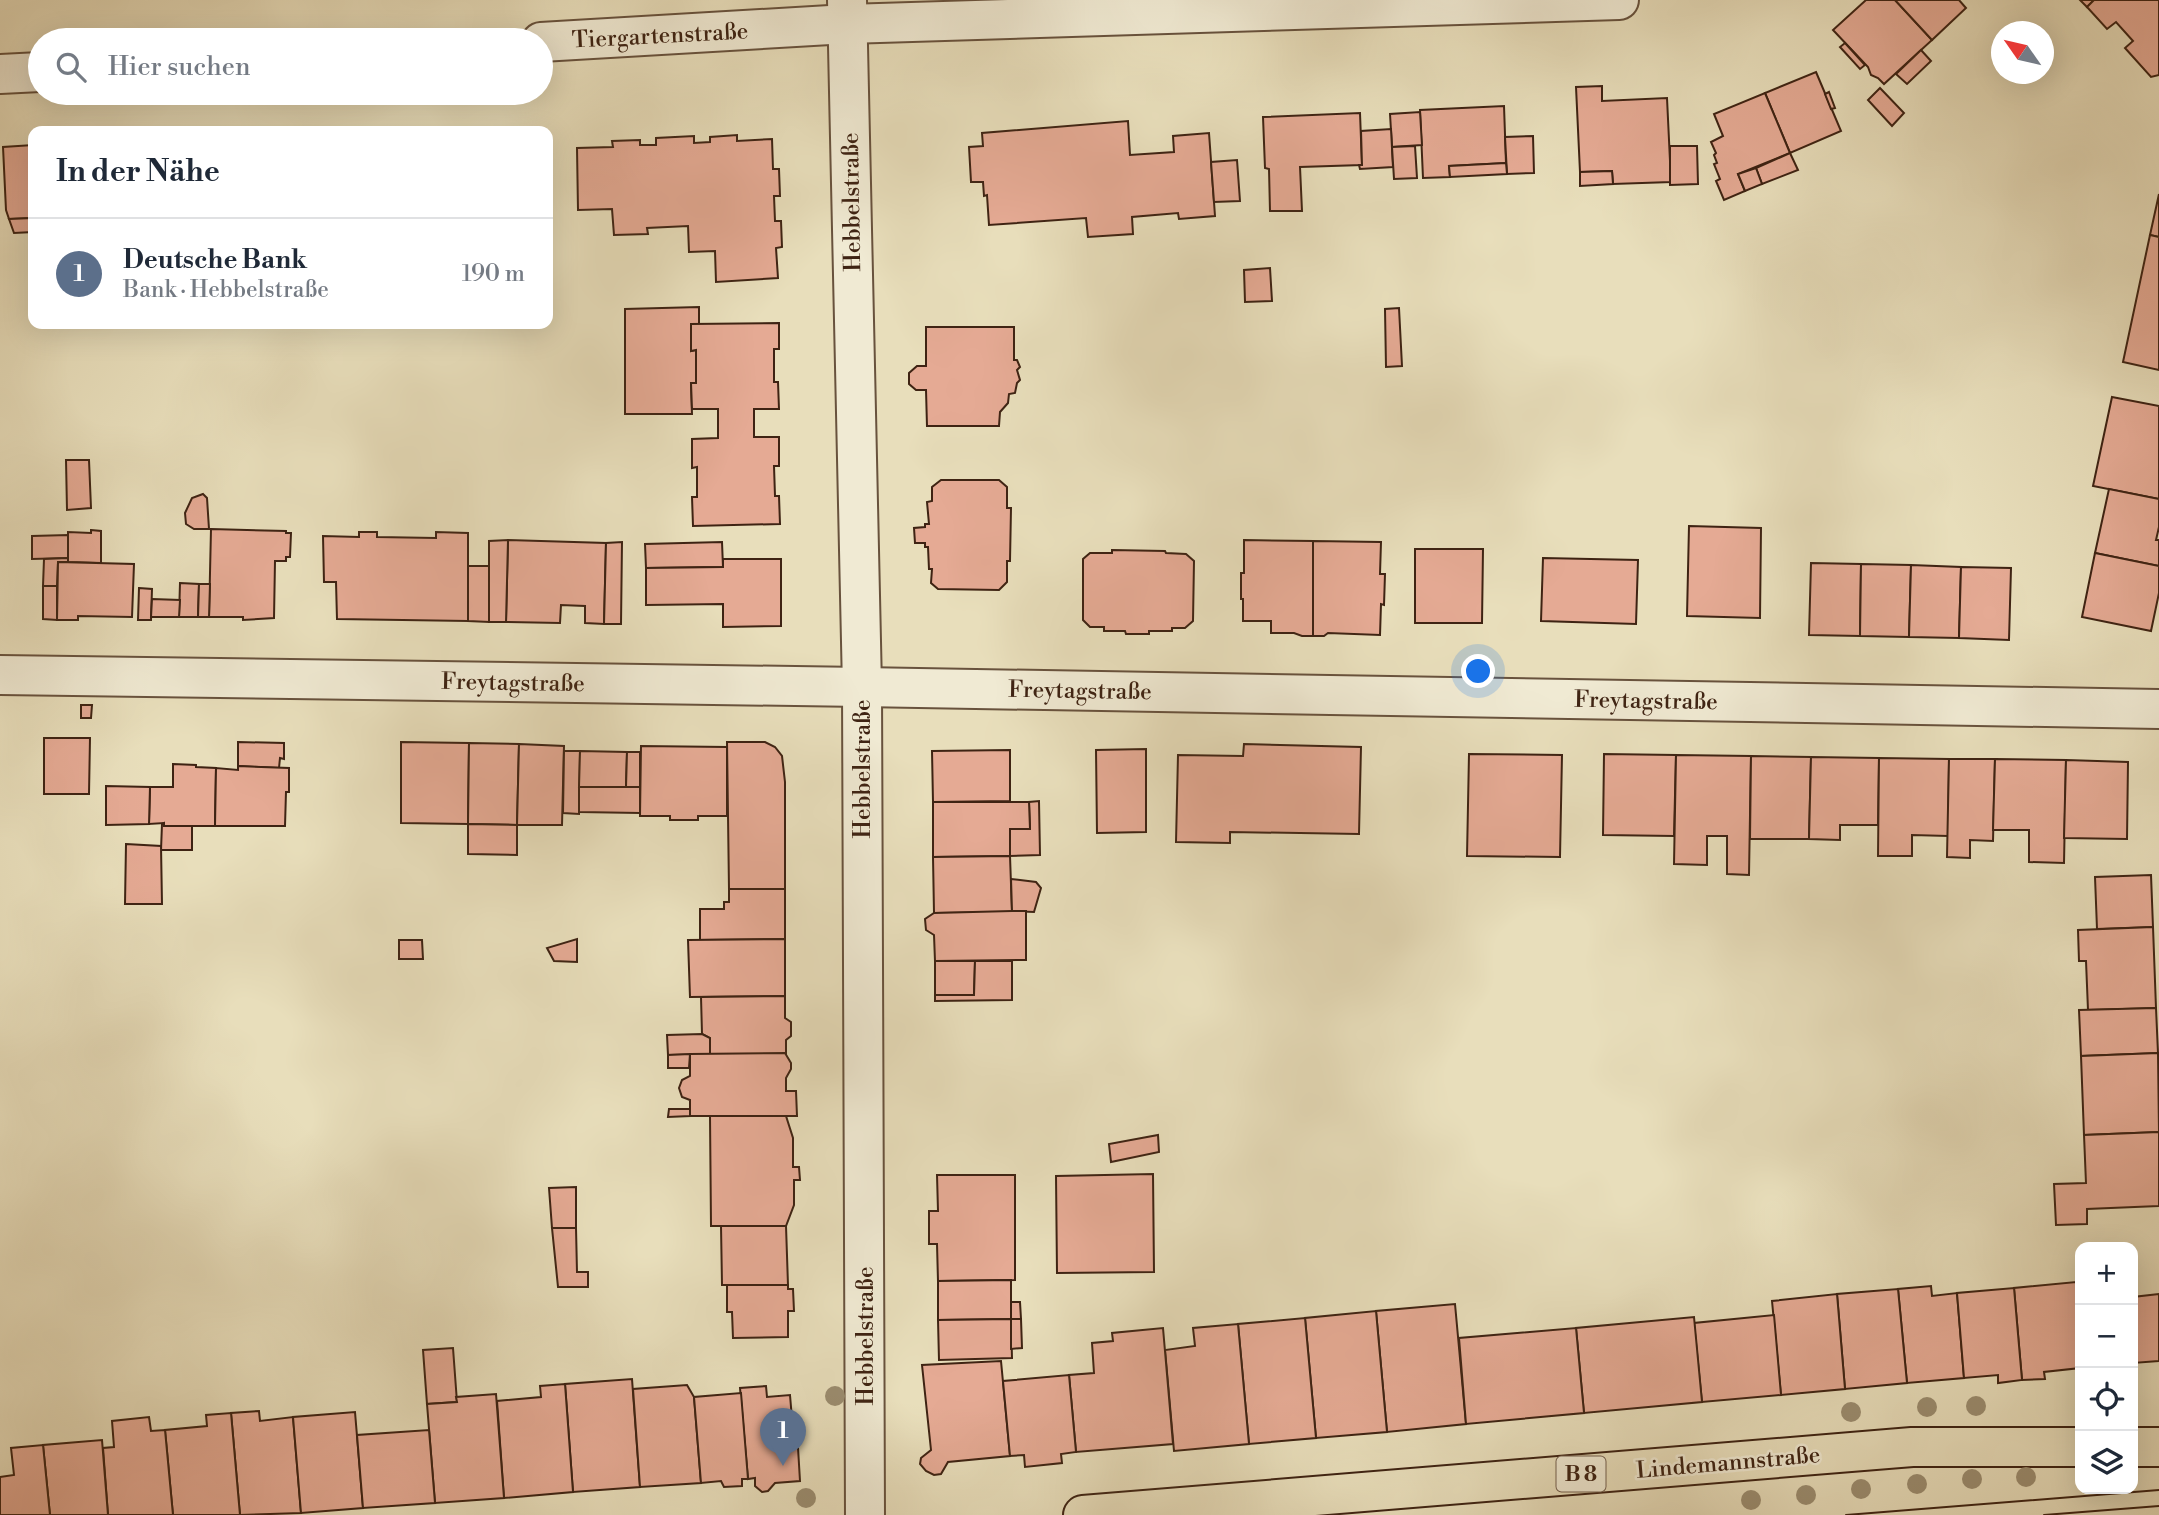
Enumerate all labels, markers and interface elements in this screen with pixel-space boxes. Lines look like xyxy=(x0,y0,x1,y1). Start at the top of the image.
street label: Tiergartenstraße xyxy=(571,17,749,55)
north arrow xyxy=(1991,21,2054,84)
search box xyxy=(28,28,553,105)
icon: search xyxy=(52,48,90,86)
text: Hier suchen xyxy=(108,51,250,83)
street label: Hebbelstraße xyxy=(837,132,867,272)
text: In der Nähe xyxy=(56,153,220,191)
text: Deutsche Bank xyxy=(123,244,307,276)
text: 1 xyxy=(73,260,85,288)
text: 190 m xyxy=(462,260,525,288)
text: Bank · Hebbelstraße xyxy=(123,276,329,304)
your location xyxy=(1461,654,1495,688)
street label: Freytagstraße xyxy=(441,668,585,698)
street label: Freytagstraße xyxy=(1008,676,1152,706)
street label: Freytagstraße xyxy=(1574,686,1718,716)
street label: Hebbelstraße xyxy=(849,699,877,839)
map controls xyxy=(2075,1242,2138,1494)
button: + xyxy=(2075,1242,2138,1305)
street label: Hebbelstraße xyxy=(852,1266,880,1406)
button: − xyxy=(2075,1305,2138,1368)
button: locate xyxy=(2075,1368,2138,1431)
pin: 1 xyxy=(760,1408,806,1466)
button: layers xyxy=(2075,1431,2138,1494)
street label: Lindemannstraße xyxy=(1635,1441,1821,1485)
road number: B 8 xyxy=(1556,1456,1606,1492)

